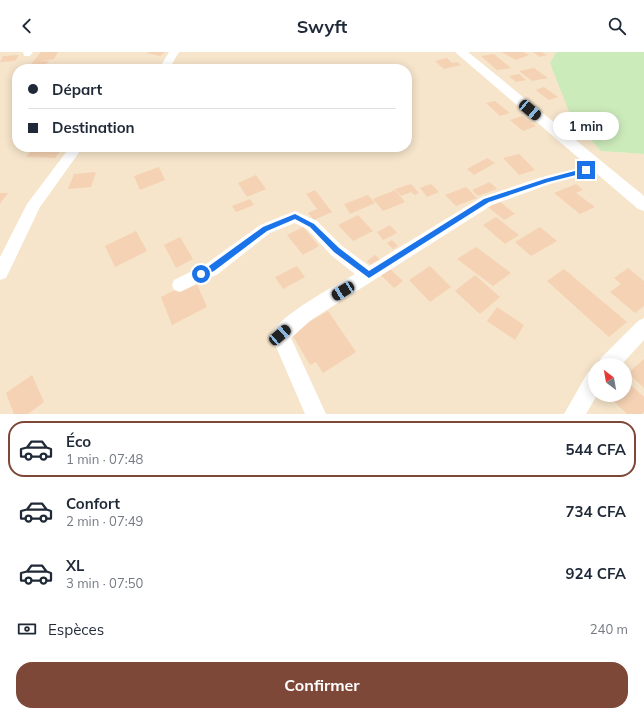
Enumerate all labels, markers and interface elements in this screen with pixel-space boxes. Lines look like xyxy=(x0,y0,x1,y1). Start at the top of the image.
icon: back xyxy=(16,15,38,37)
text: Swyft xyxy=(297,15,347,38)
icon: search xyxy=(606,15,628,37)
text: Départ xyxy=(52,80,102,99)
car xyxy=(517,98,543,122)
callout: 1 min xyxy=(553,112,619,140)
text: Destination xyxy=(52,118,135,137)
text: 1 min xyxy=(569,118,603,134)
route end xyxy=(577,161,595,179)
route start xyxy=(192,265,210,283)
car xyxy=(330,280,356,302)
car xyxy=(267,323,293,347)
north arrow xyxy=(588,358,632,402)
map controls xyxy=(588,358,632,402)
icon: car xyxy=(18,431,54,467)
text: Éco xyxy=(66,432,91,451)
text: 544 CFA xyxy=(566,440,626,459)
text: 1 min · 07:48 xyxy=(66,451,143,467)
icon: car xyxy=(18,493,54,529)
text: Confort xyxy=(66,494,120,513)
text: 734 CFA xyxy=(566,502,626,521)
text: 2 min · 07:49 xyxy=(66,513,143,529)
icon: car xyxy=(18,555,54,591)
text: XL xyxy=(66,556,84,575)
text: 924 CFA xyxy=(566,564,626,583)
text: 3 min · 07:50 xyxy=(66,575,143,591)
icon: cash xyxy=(16,618,38,640)
text: Espèces xyxy=(48,620,104,639)
text: 240 m xyxy=(590,621,628,637)
button: Confirmer xyxy=(16,662,628,708)

